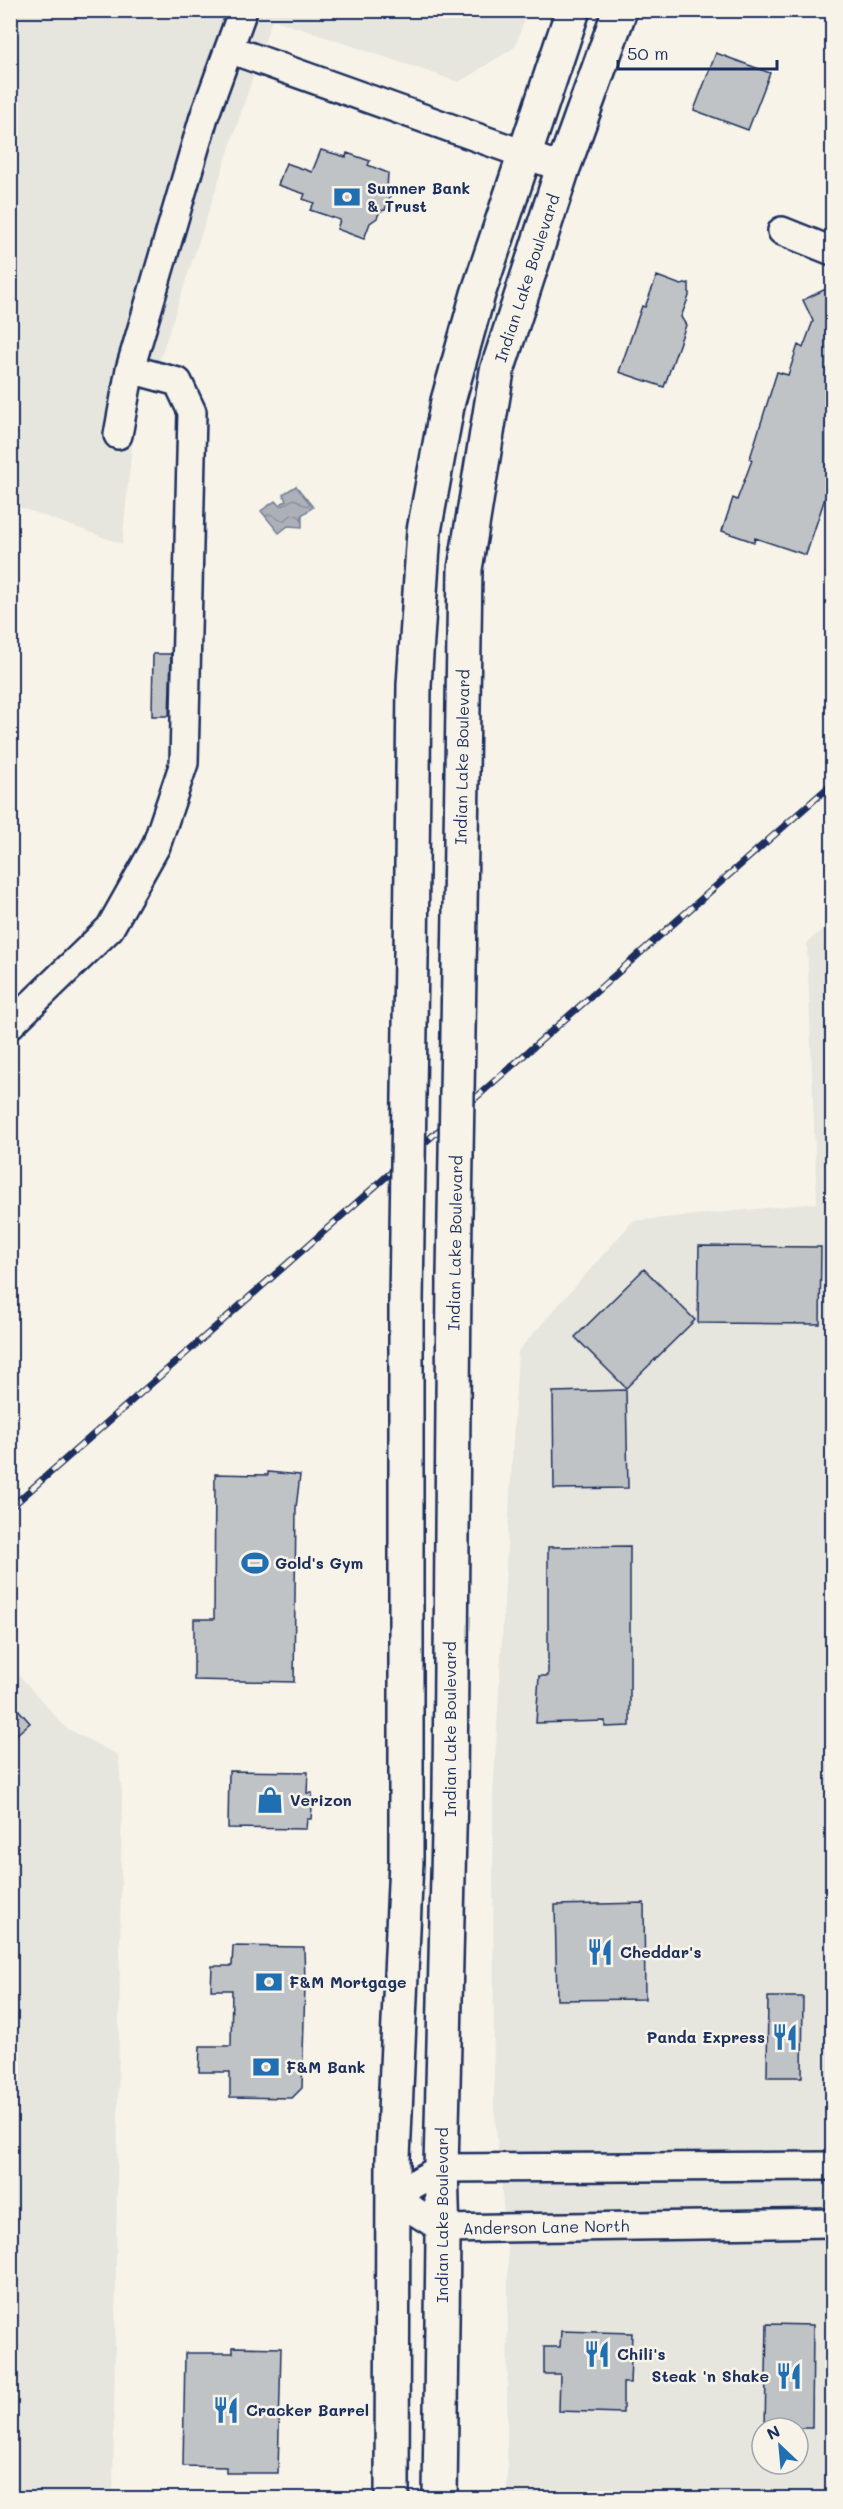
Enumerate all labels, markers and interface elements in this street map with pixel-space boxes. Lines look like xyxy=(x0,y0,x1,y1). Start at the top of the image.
scale bar xyxy=(618,33,777,71)
text: 50 m xyxy=(627,41,669,65)
place label: Sumner Bank & Trust xyxy=(367,177,470,216)
bank icon: Sumner Bank & Trust xyxy=(332,182,362,212)
street label: Indian Lake Boulevard xyxy=(489,191,564,365)
street label: Indian Lake Boulevard xyxy=(449,669,474,845)
street label: Indian Lake Boulevard xyxy=(442,1155,467,1331)
sports icon: Gold's Gym xyxy=(240,1548,270,1578)
place label: Gold's Gym xyxy=(275,1552,363,1573)
street label: Indian Lake Boulevard xyxy=(439,1641,460,1817)
shop icon: Verizon xyxy=(255,1785,285,1815)
place label: Verizon xyxy=(290,1789,352,1810)
restaurant icon: Cheddar's xyxy=(585,1937,615,1967)
place label: Cheddar's xyxy=(620,1941,701,1962)
bank icon: F&M Mortgage xyxy=(254,1967,284,1997)
place label: F&M Mortgage xyxy=(289,1971,406,1992)
restaurant icon: Panda Express xyxy=(770,2022,800,2052)
place label: Panda Express xyxy=(647,2026,765,2047)
bank icon: F&M Bank xyxy=(251,2052,281,2082)
place label: F&M Bank xyxy=(286,2056,365,2077)
street label: Indian Lake Boulevard xyxy=(431,2127,452,2303)
street label: Anderson Lane North xyxy=(462,2215,630,2238)
restaurant icon: Chili's xyxy=(582,2339,612,2369)
place label: Chili's xyxy=(617,2343,666,2364)
restaurant icon: Steak 'n Shake xyxy=(774,2361,804,2391)
place label: Steak 'n Shake xyxy=(652,2365,769,2386)
restaurant icon: Cracker Barrel xyxy=(211,2395,241,2425)
place label: Cracker Barrel xyxy=(246,2399,369,2420)
north arrow xyxy=(750,2416,810,2476)
text: N xyxy=(763,2420,783,2444)

